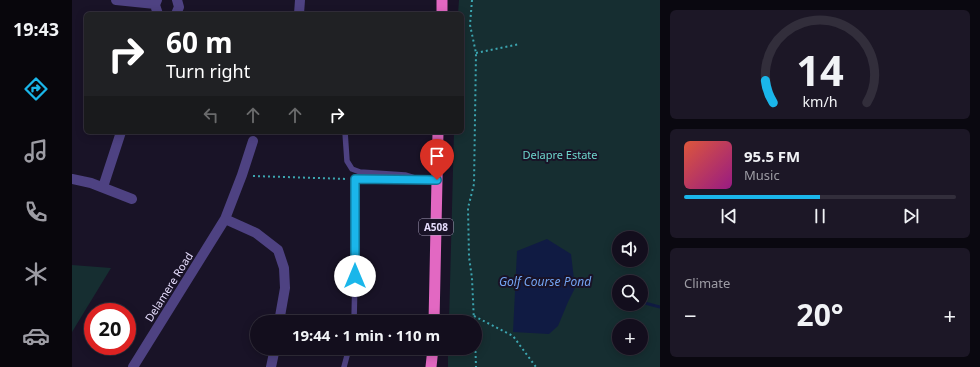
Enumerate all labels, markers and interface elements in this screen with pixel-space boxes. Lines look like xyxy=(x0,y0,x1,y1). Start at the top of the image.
text: 19:43 xyxy=(13,17,59,41)
text: 60 m xyxy=(166,23,233,61)
icon: right xyxy=(100,28,152,80)
text: 14 xyxy=(796,41,844,97)
text: Turn right xyxy=(166,59,250,83)
icon: directions xyxy=(22,75,50,103)
text: km/h xyxy=(802,91,838,110)
icon: left xyxy=(200,104,222,126)
icon: ahead xyxy=(242,104,264,126)
icon: ahead xyxy=(284,104,306,126)
icon: right xyxy=(326,104,348,126)
icon: music xyxy=(22,137,50,165)
pin xyxy=(420,139,454,180)
icon: arrive xyxy=(426,145,448,167)
text: 95.5 FM xyxy=(744,146,800,166)
park label: Delapre Estate xyxy=(522,147,598,162)
text: Music xyxy=(744,166,780,184)
icon: phone xyxy=(22,198,50,226)
icon: previous xyxy=(718,205,740,227)
icon: pause xyxy=(809,205,831,227)
icon: next xyxy=(900,205,922,227)
road number: A508 xyxy=(419,219,453,235)
map controls xyxy=(612,231,648,355)
button: sound xyxy=(612,231,648,267)
street label: Delamere Road xyxy=(141,249,196,324)
position arrow xyxy=(334,255,376,297)
icon: climate xyxy=(22,260,50,288)
water label: Golf Course Pond xyxy=(499,273,592,290)
text: Climate xyxy=(684,274,730,292)
button: search xyxy=(612,275,648,311)
text: 20° xyxy=(796,294,844,335)
text: − xyxy=(684,300,697,330)
text: + xyxy=(943,300,956,330)
speed limit sign: 20 xyxy=(84,303,136,355)
button: + xyxy=(612,319,648,355)
icon: car xyxy=(22,322,50,350)
text: 19:44 · 1 min · 110 m xyxy=(292,325,440,345)

